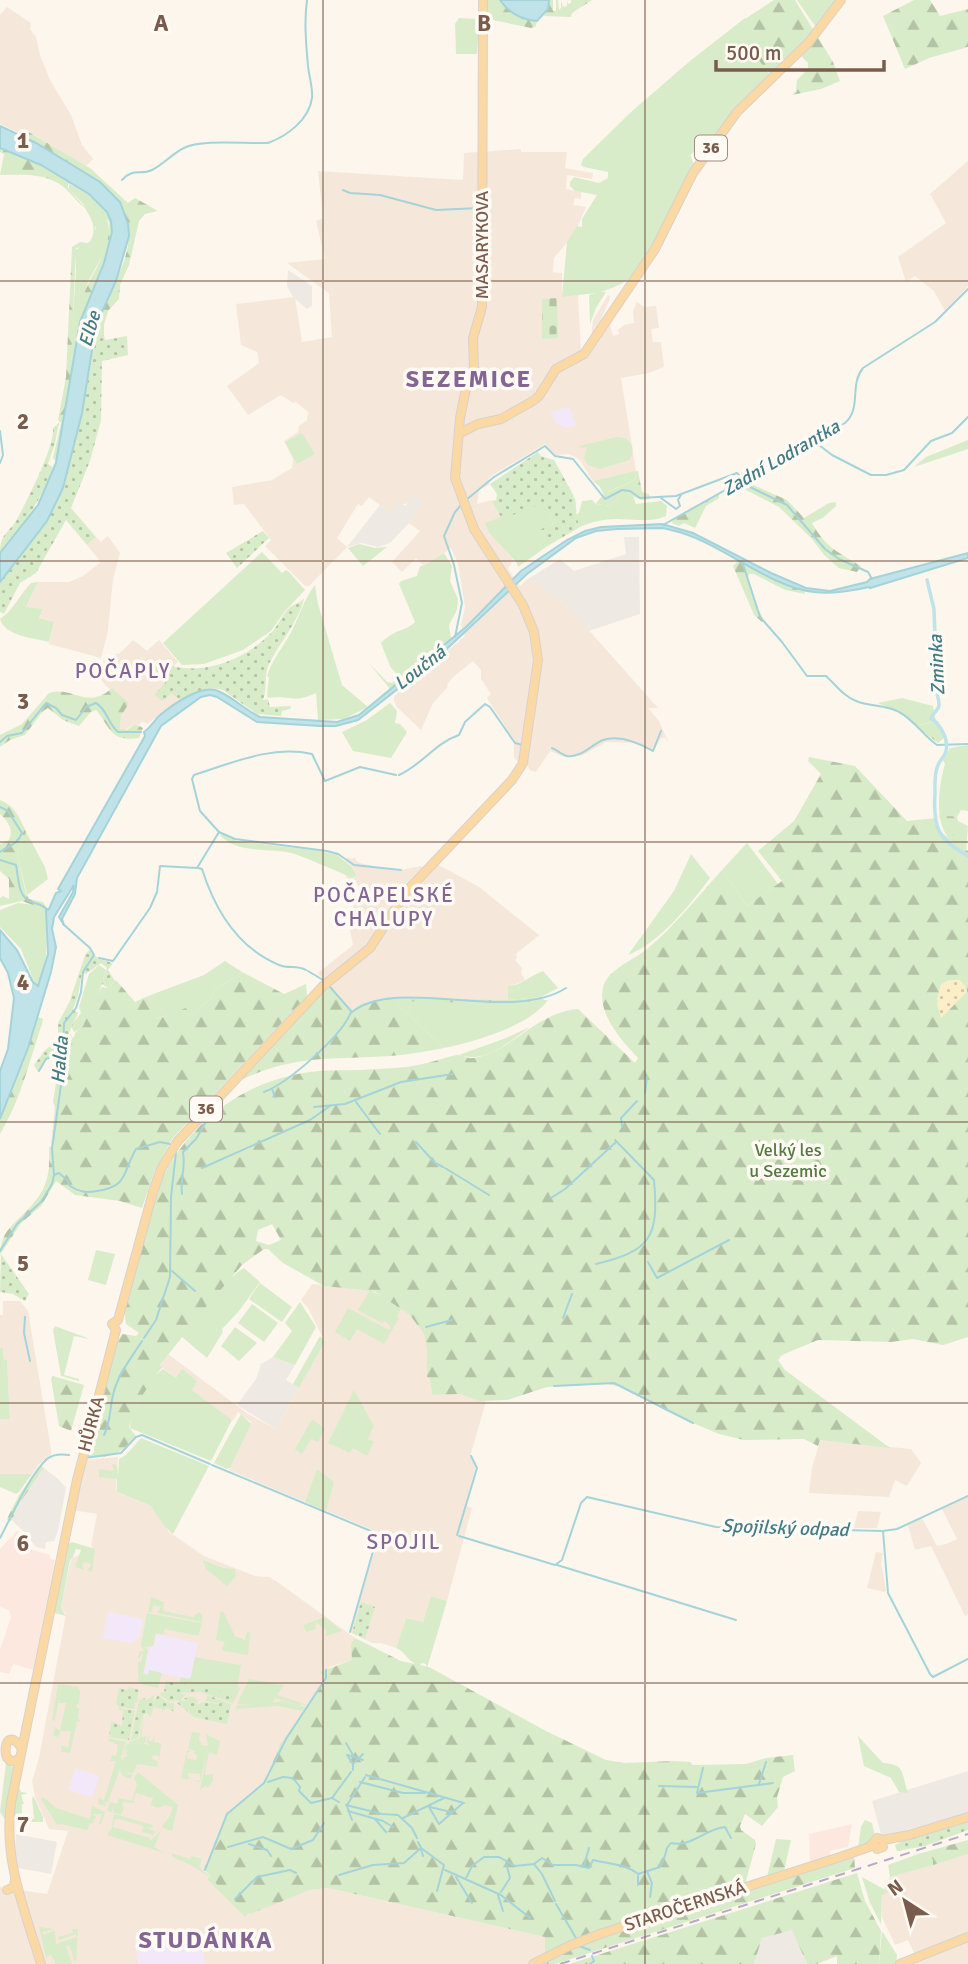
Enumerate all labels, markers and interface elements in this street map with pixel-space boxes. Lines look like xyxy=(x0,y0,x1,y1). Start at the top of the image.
text: A xyxy=(154,9,169,38)
text: B xyxy=(477,9,491,38)
scale bar xyxy=(716,28,884,72)
text: 500 m xyxy=(726,40,781,66)
text: 1 xyxy=(17,126,29,155)
road number: 36 xyxy=(695,136,727,160)
street label: MASARYKOVA xyxy=(471,191,493,299)
water label: Elbe xyxy=(74,307,107,350)
district label: SEZEMICE xyxy=(406,364,532,394)
text: 2 xyxy=(17,407,29,436)
water label: Zadní Lodrantka xyxy=(718,414,845,501)
water label: Zminka xyxy=(923,633,951,696)
water label: Loučná xyxy=(390,640,452,696)
district label: POČAPLY xyxy=(75,658,171,684)
text: 3 xyxy=(17,687,29,716)
district label: POČAPELSKÉ CHALUPY xyxy=(313,882,455,932)
text: 4 xyxy=(17,968,29,997)
water label: Halda xyxy=(46,1034,74,1085)
road number: 36 xyxy=(190,1096,222,1121)
park label: Velký les u Sezemic xyxy=(749,1139,827,1182)
text: 5 xyxy=(17,1249,29,1278)
street label: HŮRKA xyxy=(73,1394,109,1454)
water label: Spojilský odpad xyxy=(721,1514,851,1542)
text: 6 xyxy=(17,1529,29,1558)
district label: SPOJIL xyxy=(366,1529,442,1555)
text: 7 xyxy=(17,1810,29,1839)
north arrow xyxy=(870,1866,940,1936)
text: N xyxy=(883,1874,908,1902)
street label: STAROČERNSKÁ xyxy=(621,1876,749,1936)
district label: STUDÁNKA xyxy=(138,1925,274,1955)

